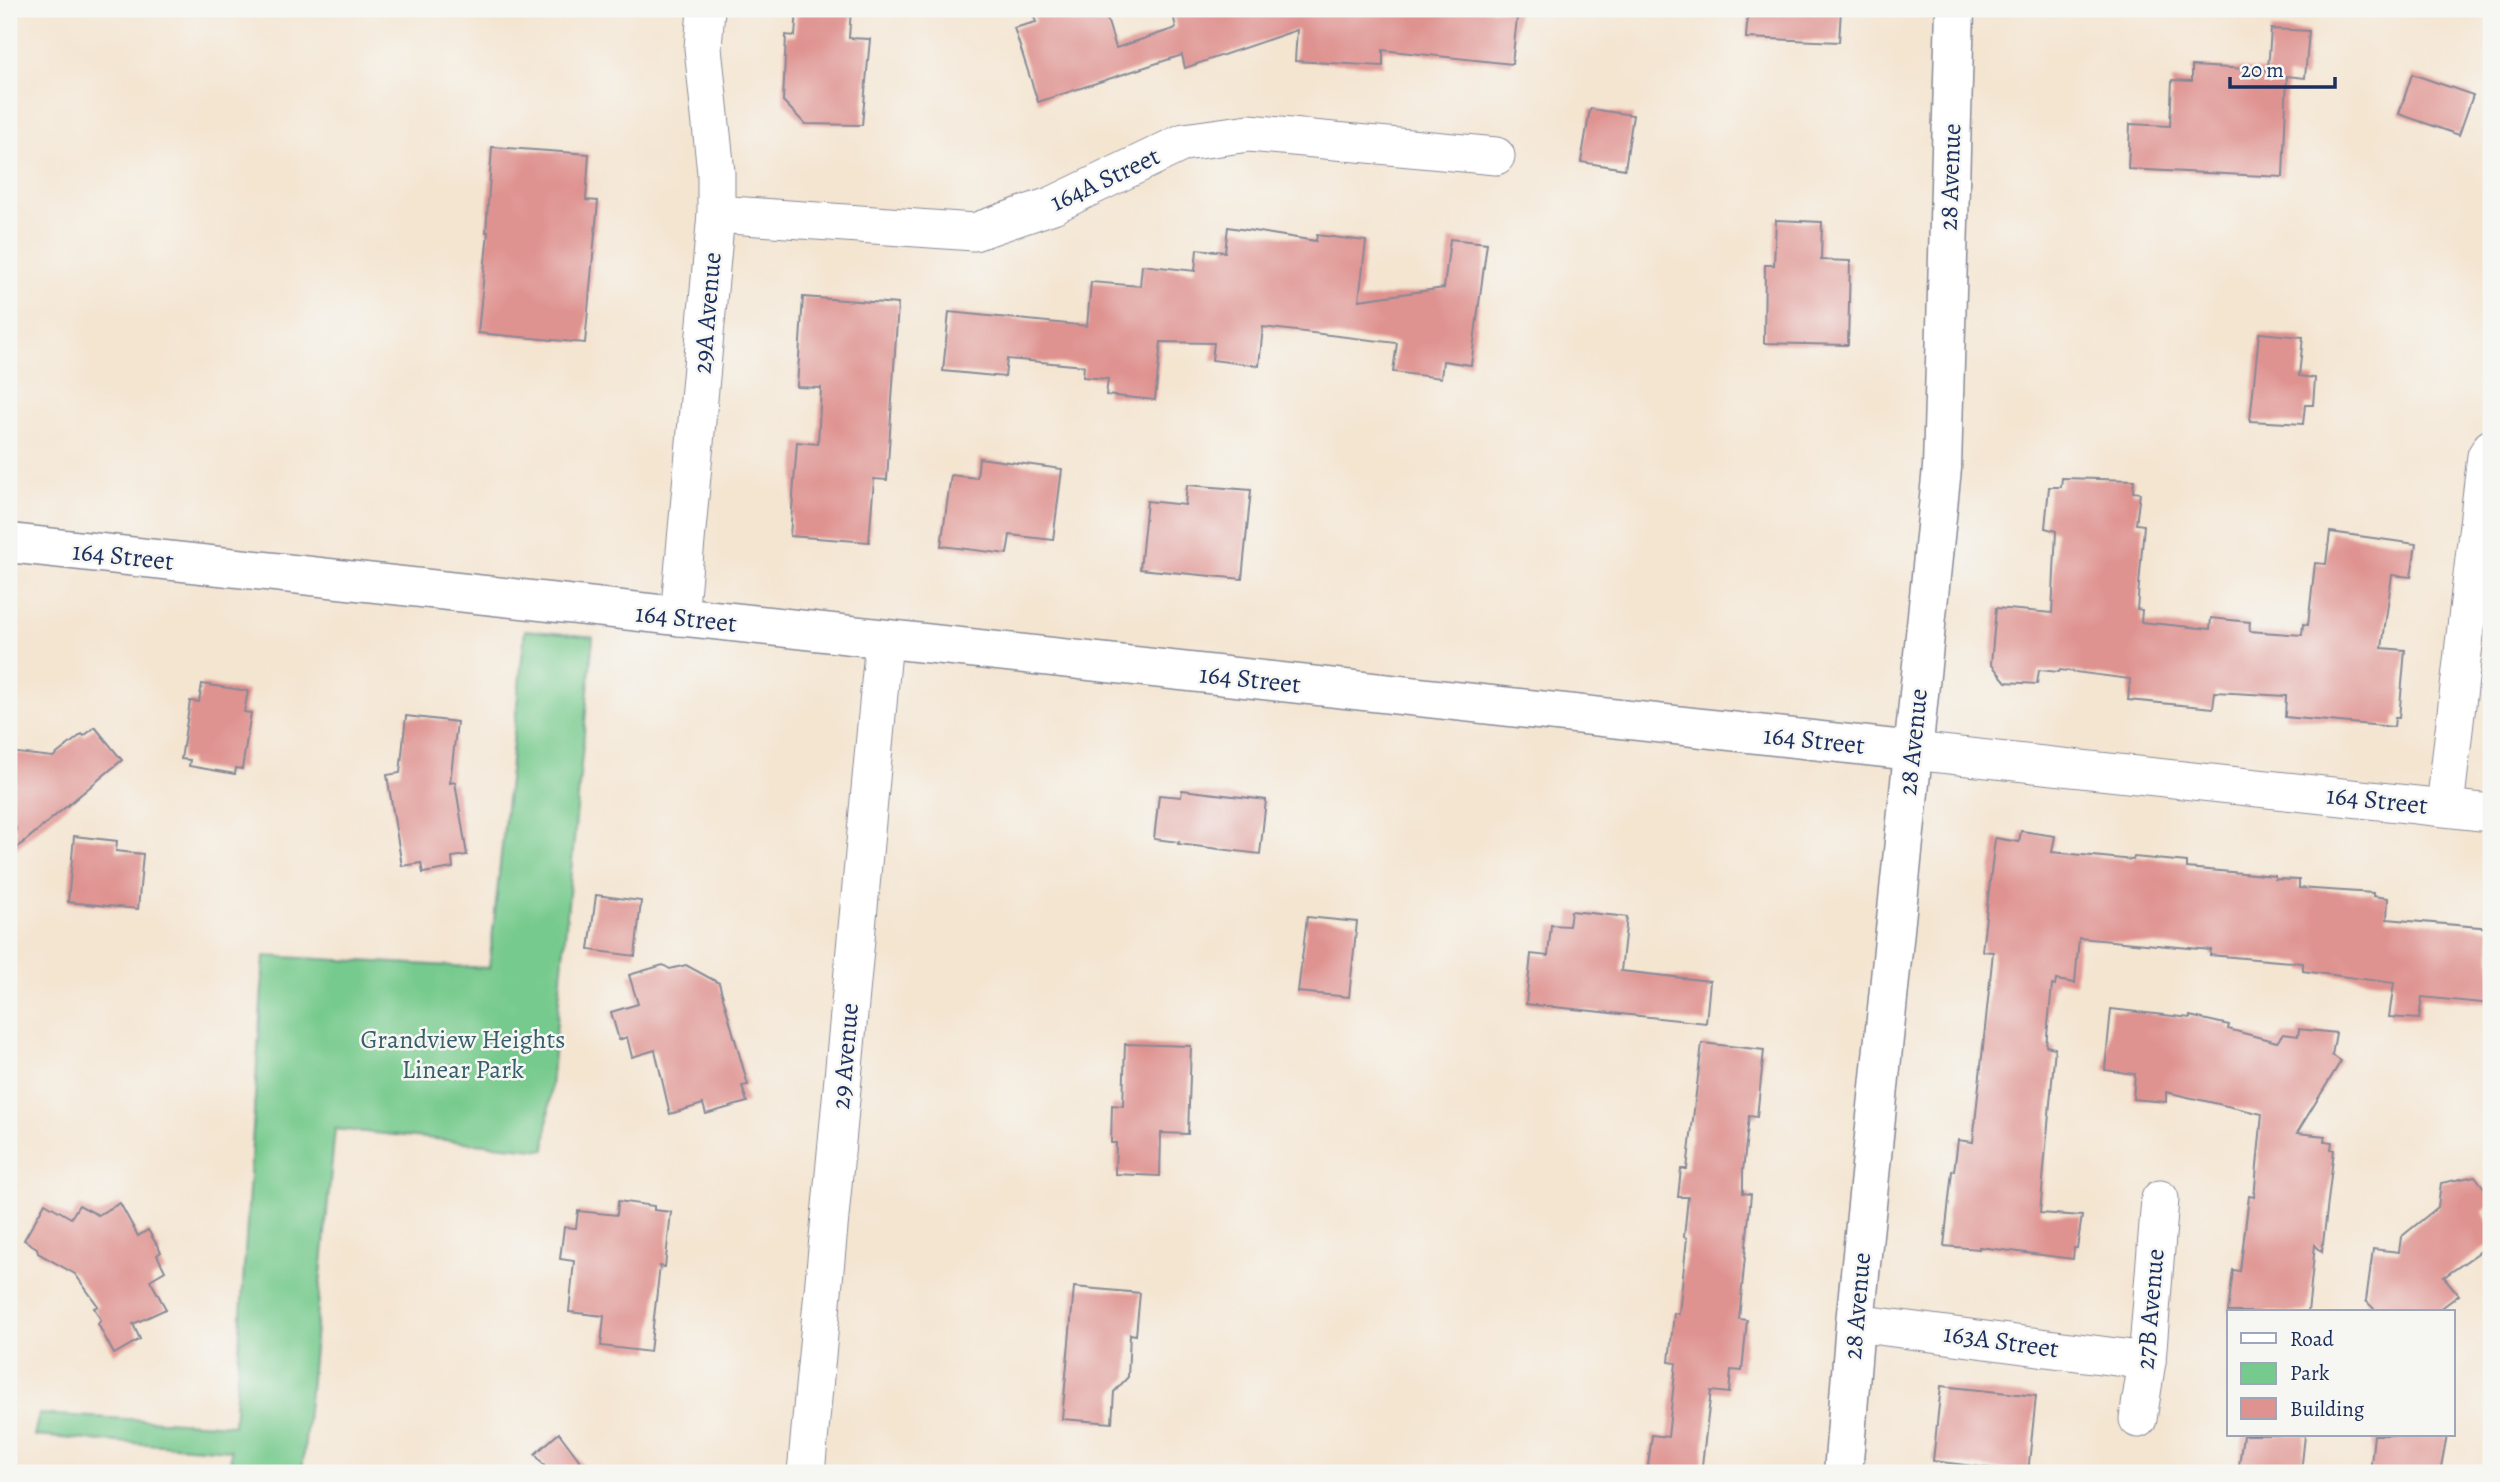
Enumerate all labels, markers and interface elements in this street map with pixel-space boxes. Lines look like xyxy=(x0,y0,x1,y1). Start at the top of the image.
scale bar xyxy=(2230,46,2336,90)
text: 20 m xyxy=(2241,56,2284,84)
street label: 28 Avenue xyxy=(1931,123,1969,231)
street label: 164A Street xyxy=(1045,138,1166,220)
street label: 29A Avenue xyxy=(684,251,730,375)
street label: 164 Street xyxy=(71,533,176,579)
street label: 164 Street xyxy=(634,595,739,641)
street label: 164 Street xyxy=(1198,656,1303,702)
street label: 28 Avenue xyxy=(1890,687,1936,797)
street label: 164 Street xyxy=(1762,717,1867,763)
street label: 164 Street xyxy=(2325,777,2430,823)
street label: 29 Avenue xyxy=(823,1001,867,1111)
park label: Grandview Heights Linear Park xyxy=(361,1022,565,1087)
street label: 27B Avenue xyxy=(2127,1247,2173,1371)
street label: 28 Avenue xyxy=(1835,1251,1879,1361)
legend xyxy=(2227,1310,2454,1436)
street label: 163A Street xyxy=(1941,1316,2061,1366)
text: Road xyxy=(2290,1325,2334,1353)
text: Park xyxy=(2290,1359,2330,1387)
text: Building xyxy=(2290,1395,2365,1423)

